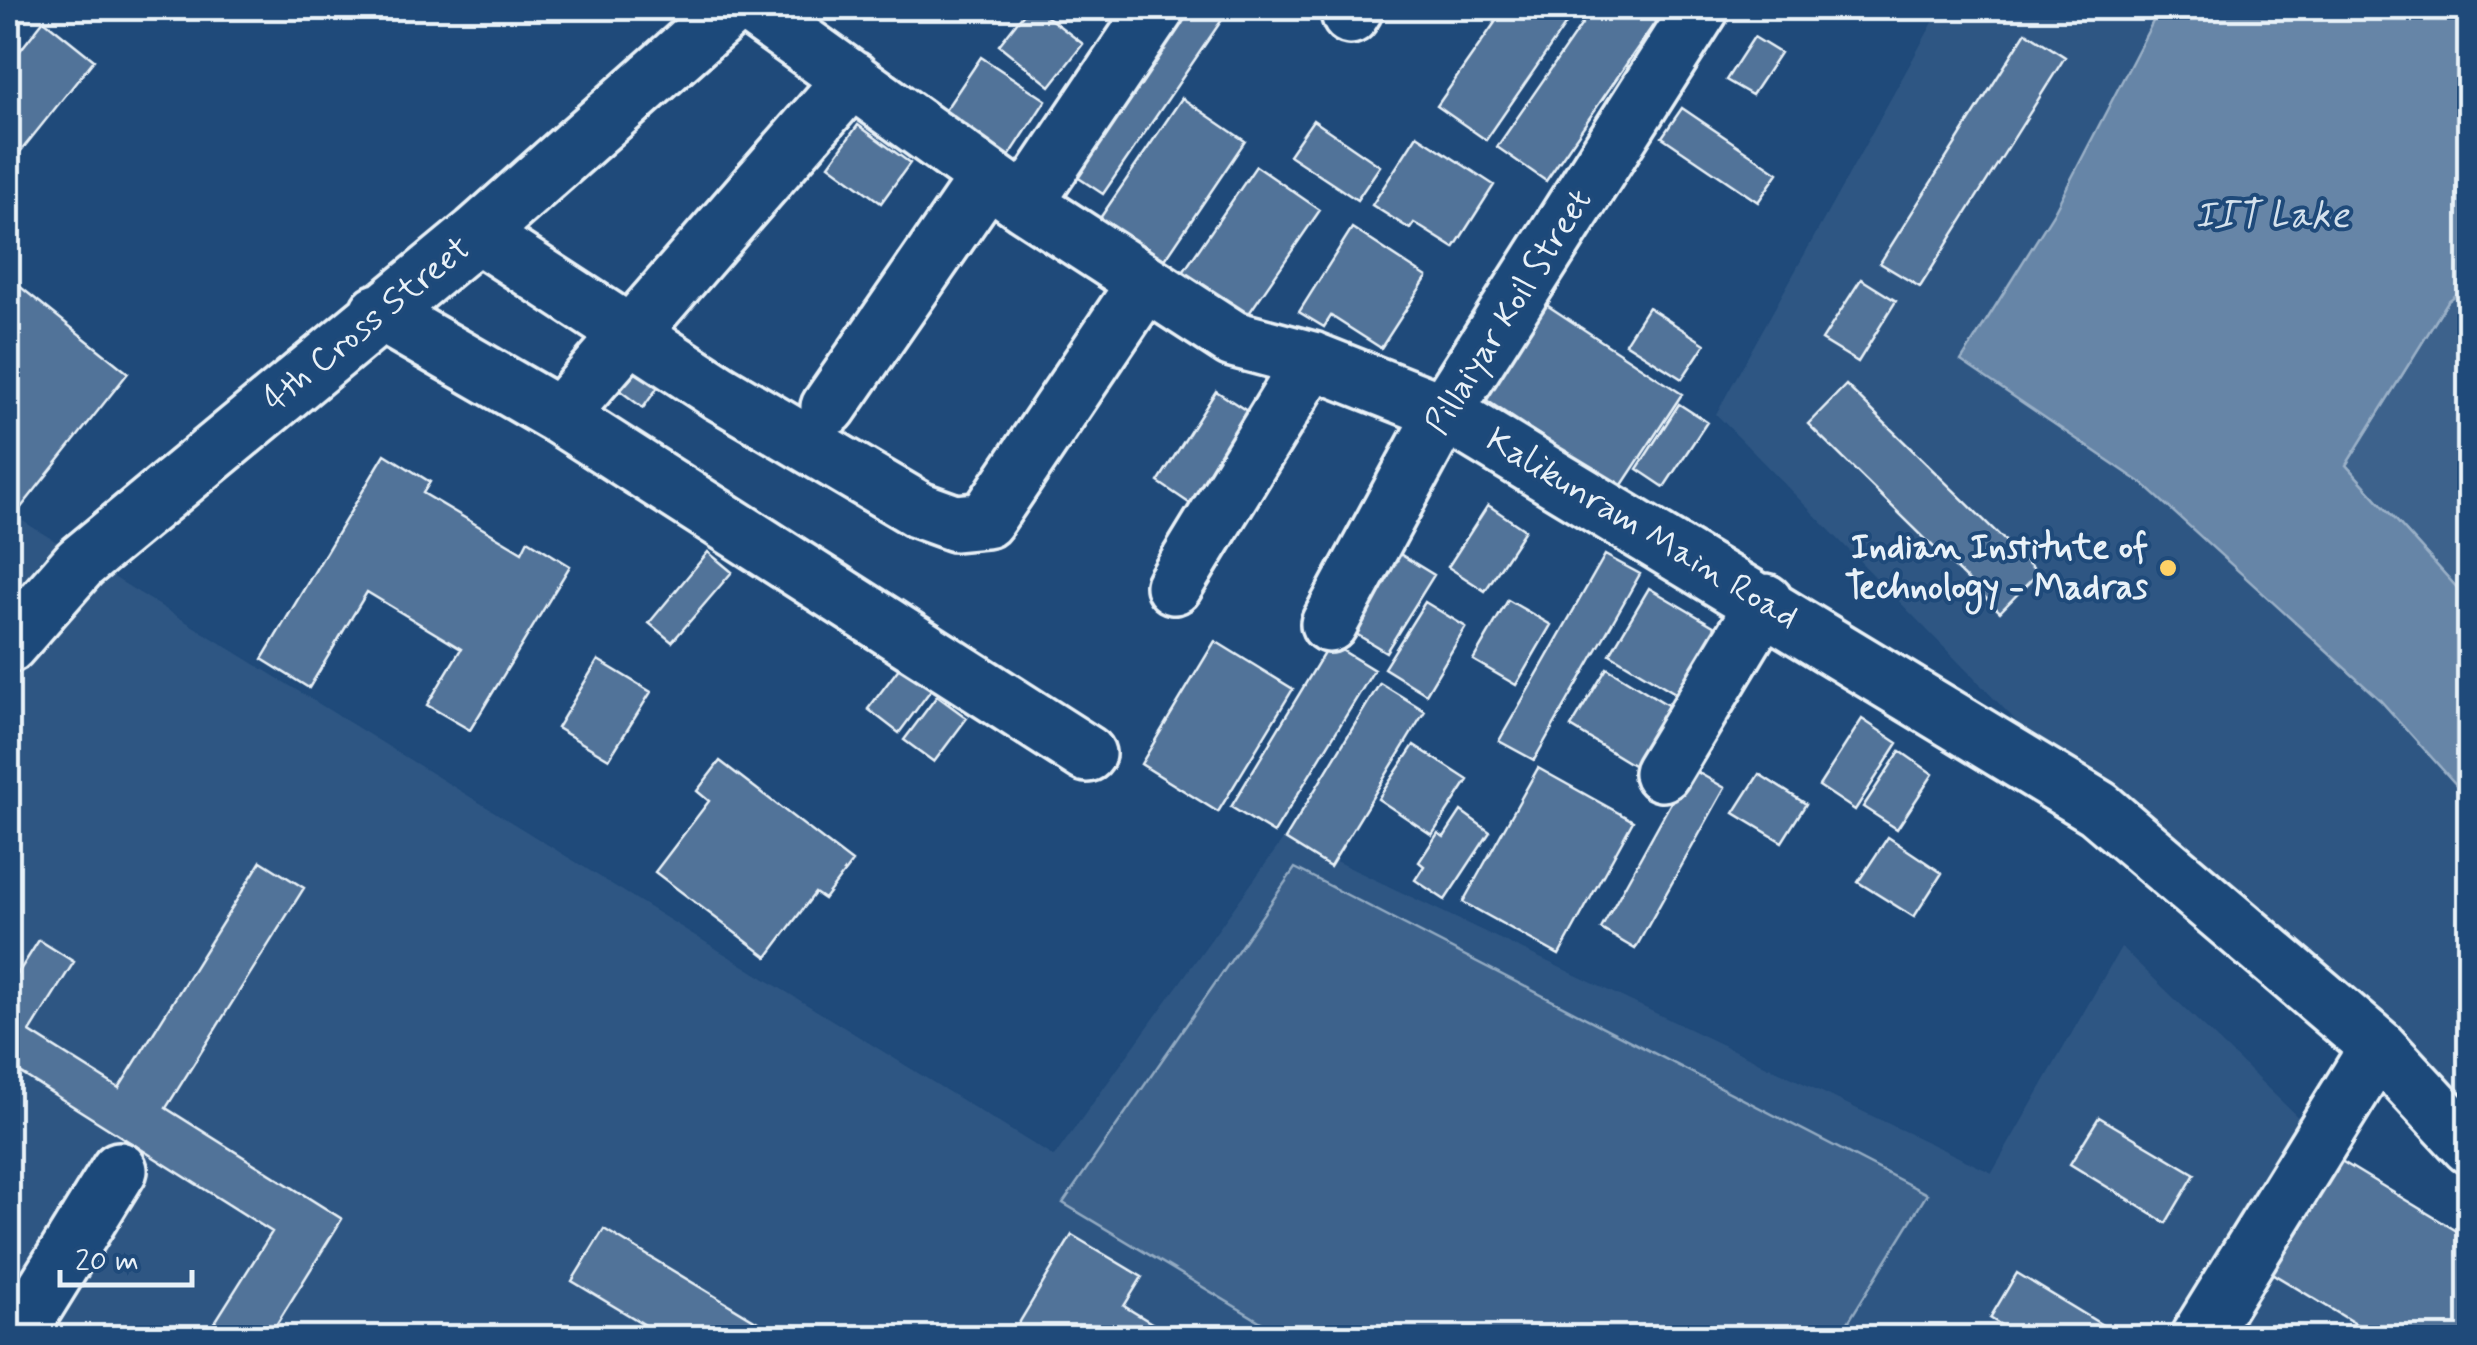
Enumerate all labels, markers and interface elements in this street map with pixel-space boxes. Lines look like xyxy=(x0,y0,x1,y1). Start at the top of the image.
street label: Pillaiyar Koil Street xyxy=(1415,180,1603,444)
water label: IIT Lake xyxy=(2195,192,2350,241)
street label: 4th Cross Street xyxy=(254,226,480,422)
street label: Kalikunram Main Road xyxy=(1477,417,1807,641)
place label: Indian Institute of Technology - Madras xyxy=(1845,525,2149,615)
marker: Indian Institute of Technology - Madras xyxy=(2157,557,2179,579)
scale bar xyxy=(60,1225,192,1287)
text: 20 m xyxy=(75,1242,139,1281)

